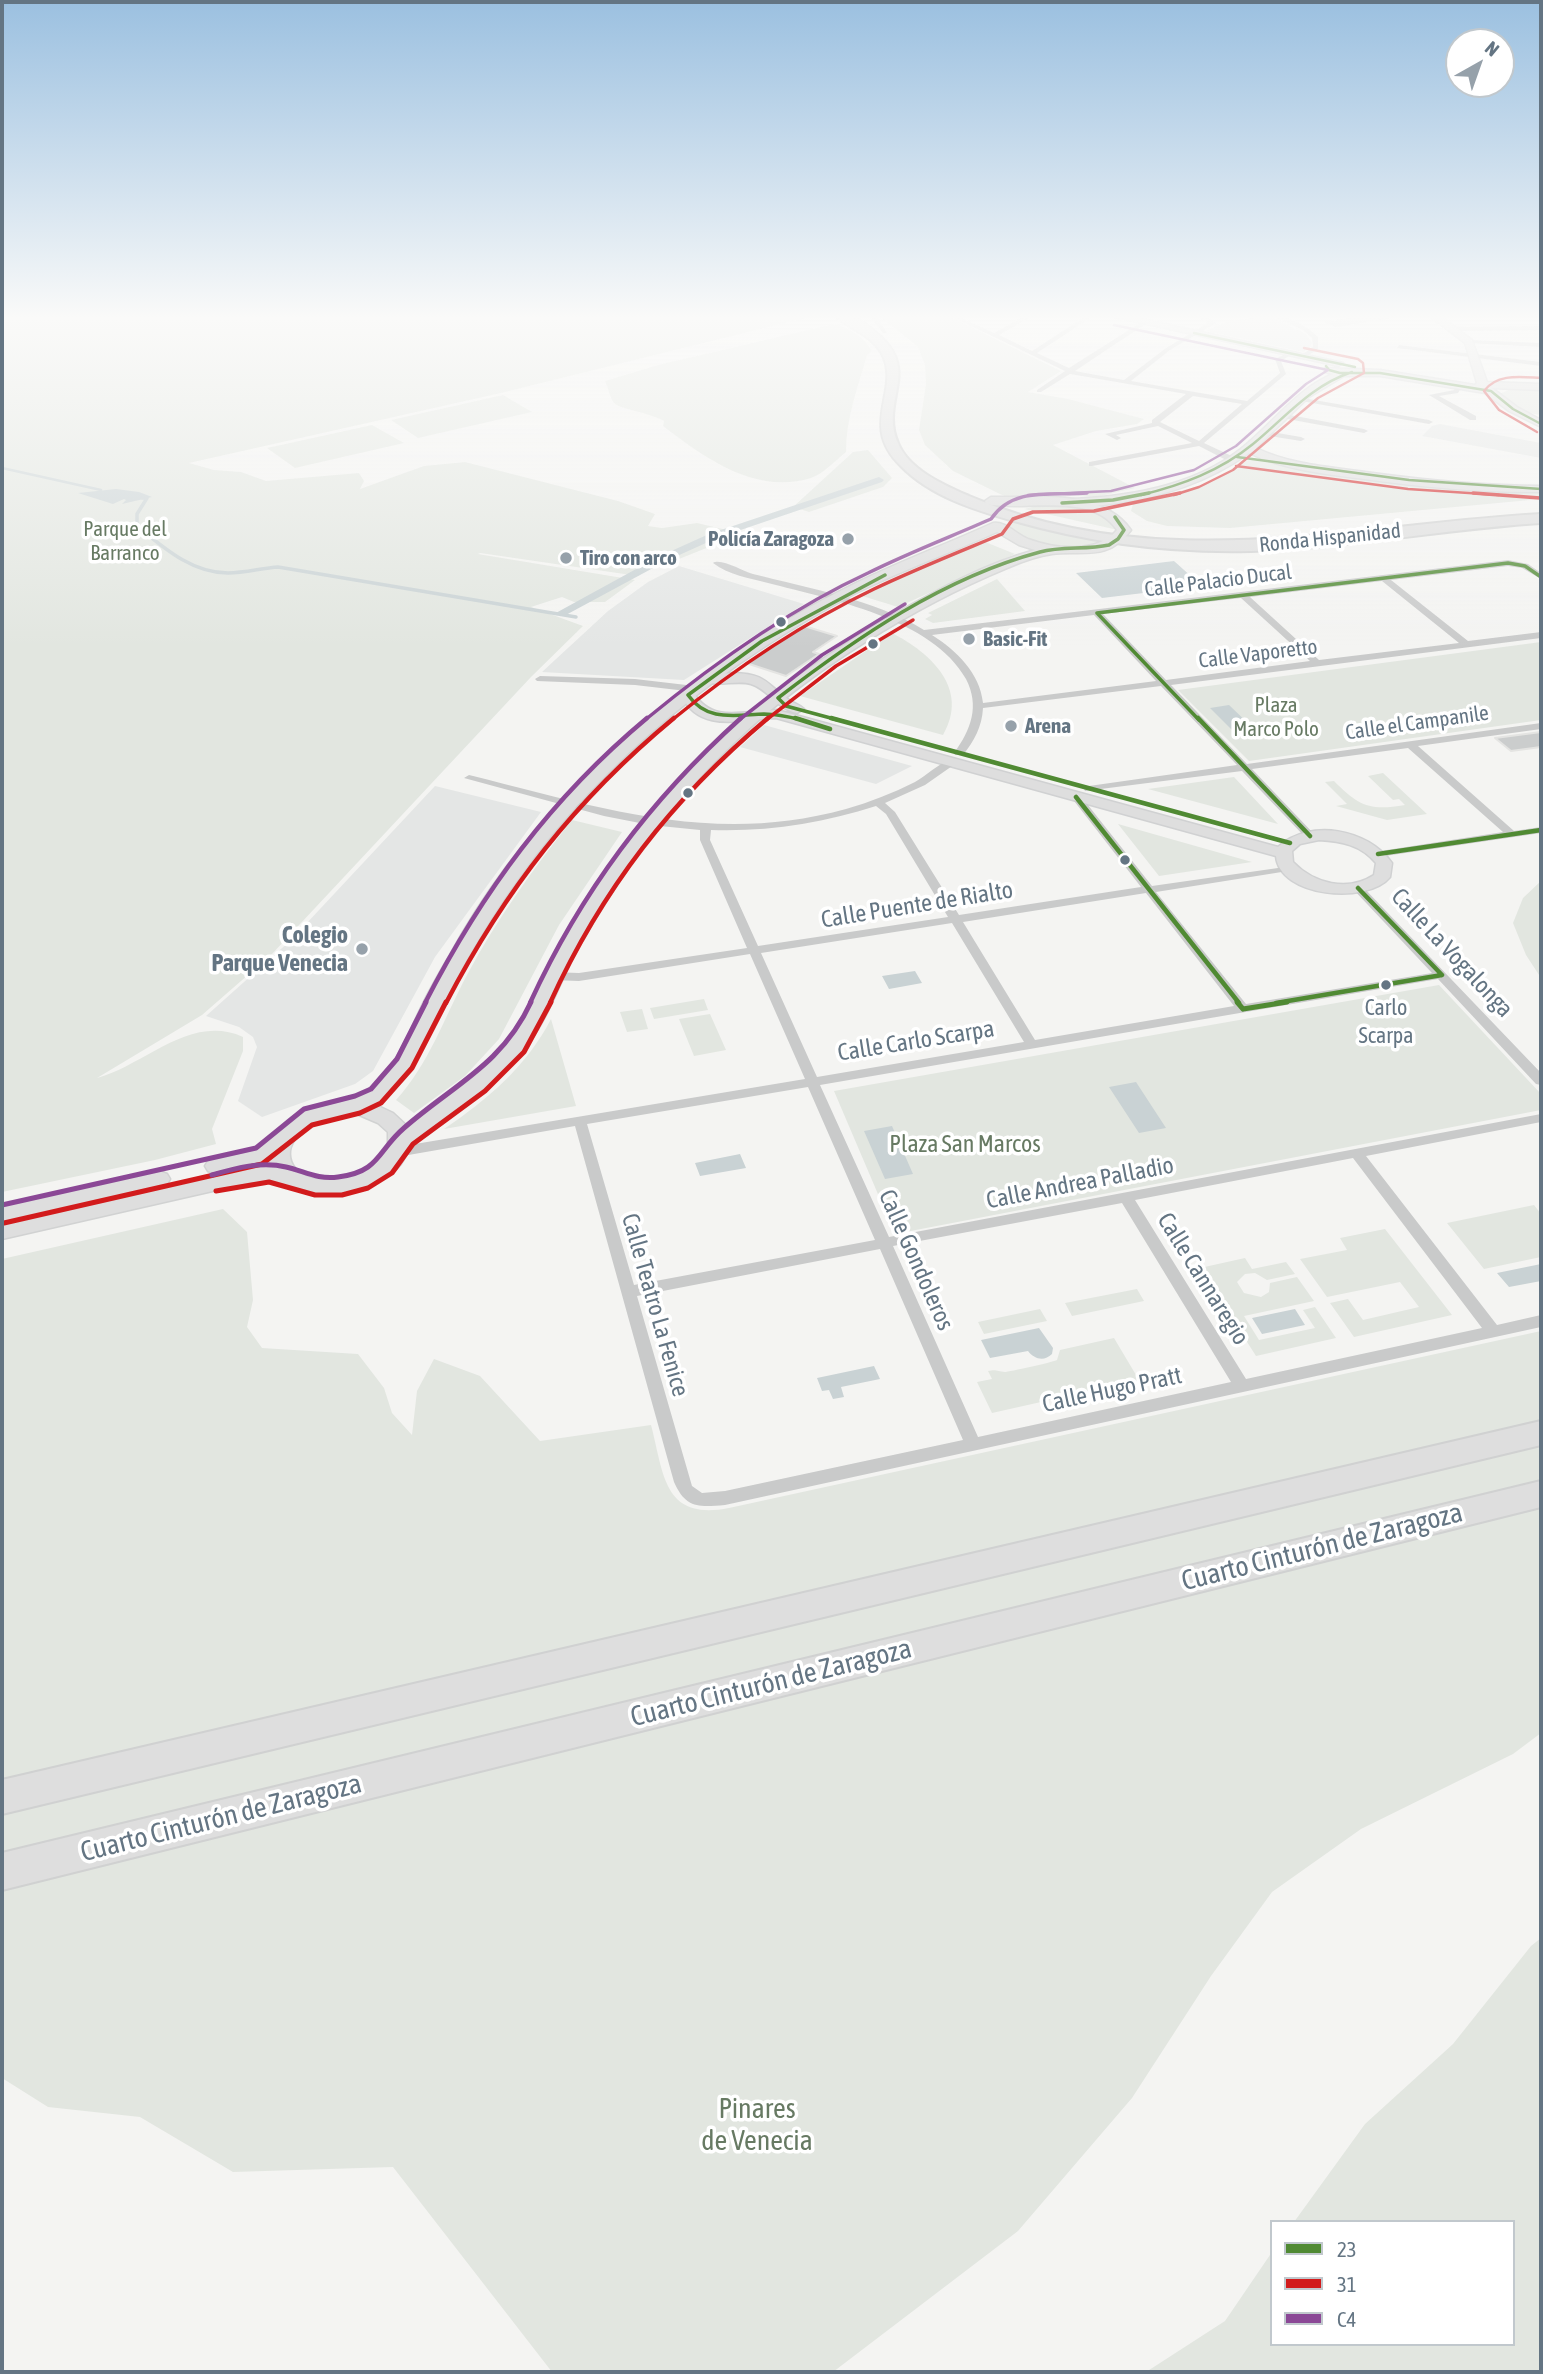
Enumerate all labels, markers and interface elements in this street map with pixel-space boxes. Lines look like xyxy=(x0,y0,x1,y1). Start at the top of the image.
north arrow xyxy=(1445,28,1515,98)
text: N xyxy=(1481,36,1504,60)
park label: Parque del Barranco xyxy=(83,516,167,566)
street label: Ronda Hispanidad xyxy=(1258,518,1402,558)
place label: Policía Zaragoza xyxy=(708,526,834,552)
marker: Policía Zaragoza xyxy=(840,531,856,547)
place label: Tiro con arco xyxy=(580,545,677,571)
marker: Tiro con arco xyxy=(558,550,574,566)
street label: Calle Palacio Ducal xyxy=(1143,559,1293,603)
unlabelled marker xyxy=(774,615,788,629)
place label: Basic-Fit xyxy=(983,626,1047,652)
marker: Basic-Fit xyxy=(961,631,977,647)
street label: Calle Vaporetto xyxy=(1197,634,1319,674)
unlabelled marker xyxy=(866,637,880,651)
park label: Plaza Marco Polo xyxy=(1233,692,1319,742)
street label: Calle el Campanile xyxy=(1344,700,1490,746)
place label: Arena xyxy=(1025,713,1071,739)
marker: Arena xyxy=(1003,718,1019,734)
unlabelled marker xyxy=(681,786,695,800)
unlabelled marker xyxy=(1118,853,1132,867)
street label: Calle Puente de Rialto xyxy=(819,876,1015,934)
street label: Calle La Vogalonga xyxy=(1385,883,1519,1023)
place label: Colegio Parque Venecia xyxy=(211,921,348,977)
marker: Colegio Parque Venecia xyxy=(354,941,370,957)
marker: Carlo Scarpa xyxy=(1379,978,1393,992)
place label: Carlo Scarpa xyxy=(1359,995,1413,1046)
street label: Calle Carlo Scarpa xyxy=(836,1014,996,1068)
park label: Plaza San Marcos xyxy=(889,1130,1041,1158)
street label: Calle Andrea Palladio xyxy=(984,1151,1176,1215)
street label: Calle Gondoleros xyxy=(872,1185,960,1335)
street label: Calle Cannaregio xyxy=(1151,1208,1255,1350)
street label: Calle Teatro La Fenice xyxy=(615,1210,695,1400)
street label: Calle Hugo Pratt xyxy=(1040,1361,1184,1419)
street label: Cuarto Cinturón de Zaragoza xyxy=(1178,1496,1466,1598)
street label: Cuarto Cinturón de Zaragoza xyxy=(627,1632,915,1734)
street label: Cuarto Cinturón de Zaragoza xyxy=(77,1767,365,1869)
park label: Pinares de Venecia xyxy=(701,2092,813,2158)
legend xyxy=(1270,2220,1515,2346)
text: 23 xyxy=(1337,2237,1357,2261)
text: 31 xyxy=(1337,2272,1357,2296)
text: C4 xyxy=(1337,2307,1356,2331)

